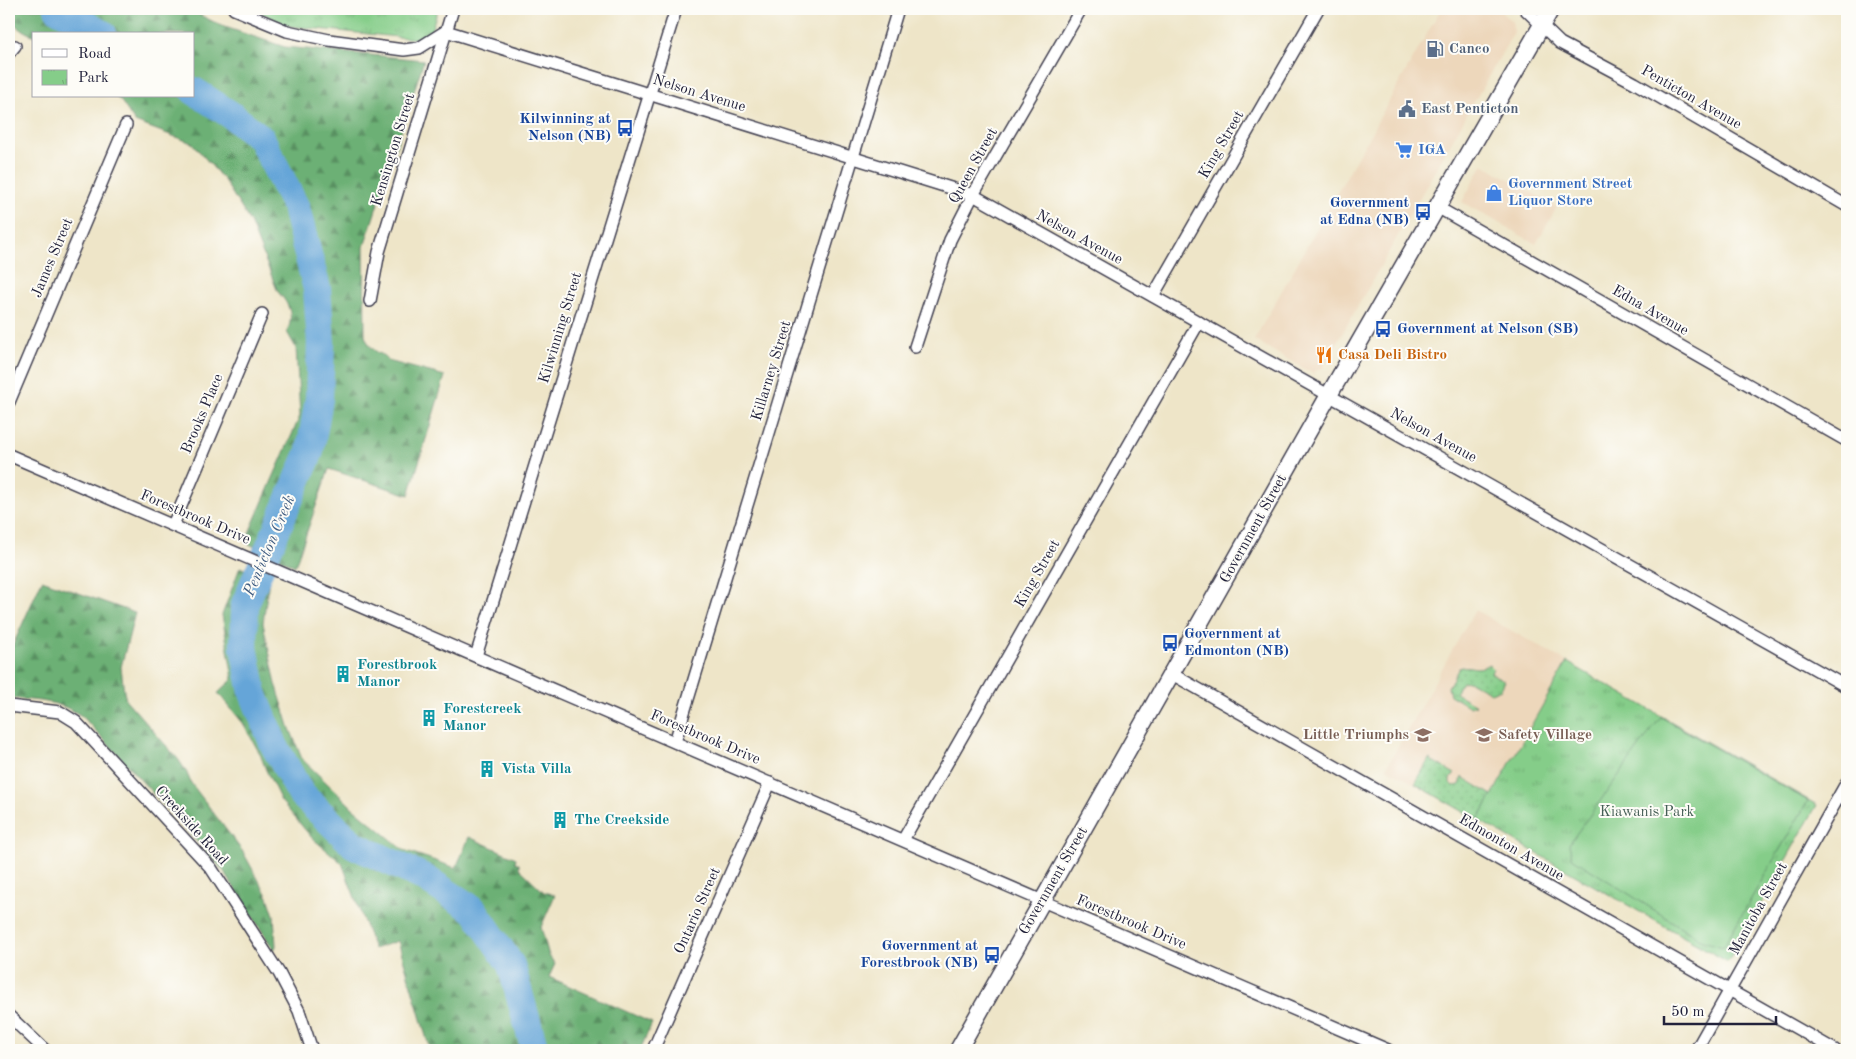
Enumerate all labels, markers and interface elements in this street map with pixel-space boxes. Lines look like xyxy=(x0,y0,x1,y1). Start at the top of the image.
legend xyxy=(32,32,195,98)
fuel station icon: Canco xyxy=(1425,39,1445,59)
place label: Canco xyxy=(1449,42,1489,57)
text: Road xyxy=(78,47,112,62)
street label: Penticton Avenue xyxy=(1638,63,1744,133)
text: Park xyxy=(78,71,109,86)
street label: Nelson Avenue xyxy=(651,73,747,115)
street label: Kensington Street xyxy=(370,91,418,209)
public building icon: East Penticton xyxy=(1397,99,1417,119)
place label: East Penticton xyxy=(1421,102,1519,117)
street label: King Street xyxy=(1197,109,1247,181)
place label: Kilwinning at Nelson (NB) xyxy=(519,112,612,144)
bus stop icon: Kilwinning at Nelson (NB) xyxy=(615,118,635,138)
street label: Queen Street xyxy=(947,125,1001,207)
supermarket icon: IGA xyxy=(1394,140,1414,160)
place label: IGA xyxy=(1418,143,1446,158)
place label: Government Street Liquor Store xyxy=(1508,177,1633,209)
shop icon: Government Street Liquor Store xyxy=(1484,183,1504,203)
place label: Government at Edna (NB) xyxy=(1320,196,1410,228)
bus stop icon: Government at Edna (NB) xyxy=(1413,202,1433,222)
street label: Nelson Avenue xyxy=(1033,208,1125,268)
street label: James Street xyxy=(30,216,76,300)
street label: Kilwinning Street xyxy=(537,271,585,385)
street label: Edna Avenue xyxy=(1609,283,1691,339)
street label: Killarney Street xyxy=(750,319,794,423)
bus stop icon: Government at Nelson (SB) xyxy=(1373,319,1393,339)
place label: Government at Nelson (SB) xyxy=(1397,322,1579,337)
restaurant icon: Casa Deli Bistro xyxy=(1314,345,1334,365)
place label: Casa Deli Bistro xyxy=(1338,348,1447,363)
street label: Brooks Place xyxy=(179,372,227,456)
street label: Nelson Avenue xyxy=(1387,406,1479,466)
street label: Government Street xyxy=(1218,472,1290,586)
street label: Forestbrook Drive xyxy=(138,488,252,548)
water label: Penticton Creek xyxy=(241,493,299,600)
street label: King Street xyxy=(1013,538,1063,610)
place label: Government at Edmonton (NB) xyxy=(1184,627,1289,659)
bus stop icon: Government at Edmonton (NB) xyxy=(1160,633,1180,653)
place label: Forestbrook Manor xyxy=(357,658,438,690)
building icon: Forestbrook Manor xyxy=(333,664,353,684)
place label: Forestcreek Manor xyxy=(443,702,522,734)
building icon: Forestcreek Manor xyxy=(419,708,439,728)
street label: Forestbrook Drive xyxy=(648,708,762,768)
school or university icon: Little Triumphs xyxy=(1413,725,1433,745)
school or university icon: Safety Village xyxy=(1474,725,1494,745)
place label: Little Triumphs xyxy=(1303,728,1409,743)
place label: Safety Village xyxy=(1498,728,1592,743)
building icon: Vista Villa xyxy=(477,759,497,779)
place label: Vista Villa xyxy=(501,762,572,777)
street label: Creekside Road xyxy=(152,784,230,869)
park label: Kiawanis Park xyxy=(1600,805,1695,820)
building icon: The Creekside xyxy=(550,810,570,830)
street label: Edmonton Avenue xyxy=(1456,812,1566,884)
place label: The Creekside xyxy=(574,813,669,828)
street label: Government Street xyxy=(1017,824,1091,938)
street label: Manitoba Street xyxy=(1727,860,1791,958)
street label: Ontario Street xyxy=(672,866,724,956)
street label: Forestbrook Drive xyxy=(1074,893,1188,953)
place label: Government at Forestbrook (NB) xyxy=(860,939,979,971)
bus stop icon: Government at Forestbrook (NB) xyxy=(982,945,1002,965)
scale bar xyxy=(1664,994,1776,1026)
text: 50 m xyxy=(1671,1005,1705,1020)

